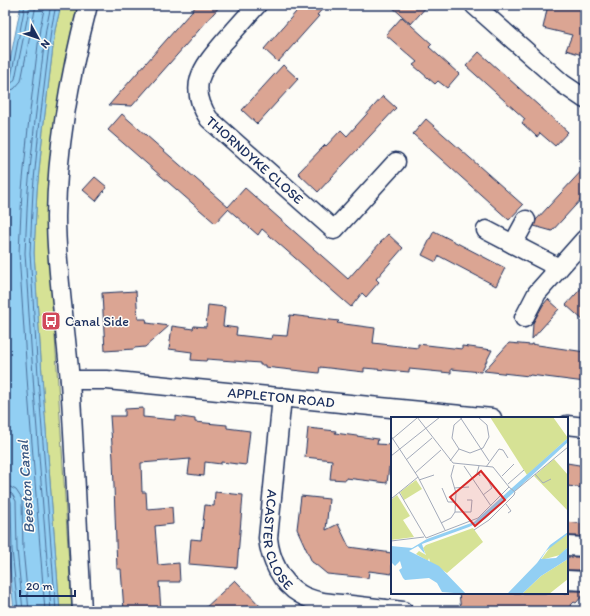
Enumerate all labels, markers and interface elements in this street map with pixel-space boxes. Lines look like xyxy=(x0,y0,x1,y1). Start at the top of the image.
north arrow xyxy=(18,18,58,58)
text: N xyxy=(38,37,53,51)
street label: THORNDYKE CLOSE xyxy=(202,112,307,208)
bus stop icon: Canal Side xyxy=(40,310,62,332)
place label: Canal Side xyxy=(65,313,129,330)
street label: APPLETON ROAD xyxy=(227,384,335,411)
inset map xyxy=(391,417,568,594)
water label: Beeston Canal xyxy=(14,438,38,534)
street label: ACASTER CLOSE xyxy=(259,489,297,594)
scale bar xyxy=(20,572,75,598)
text: 20 m xyxy=(26,579,53,593)

